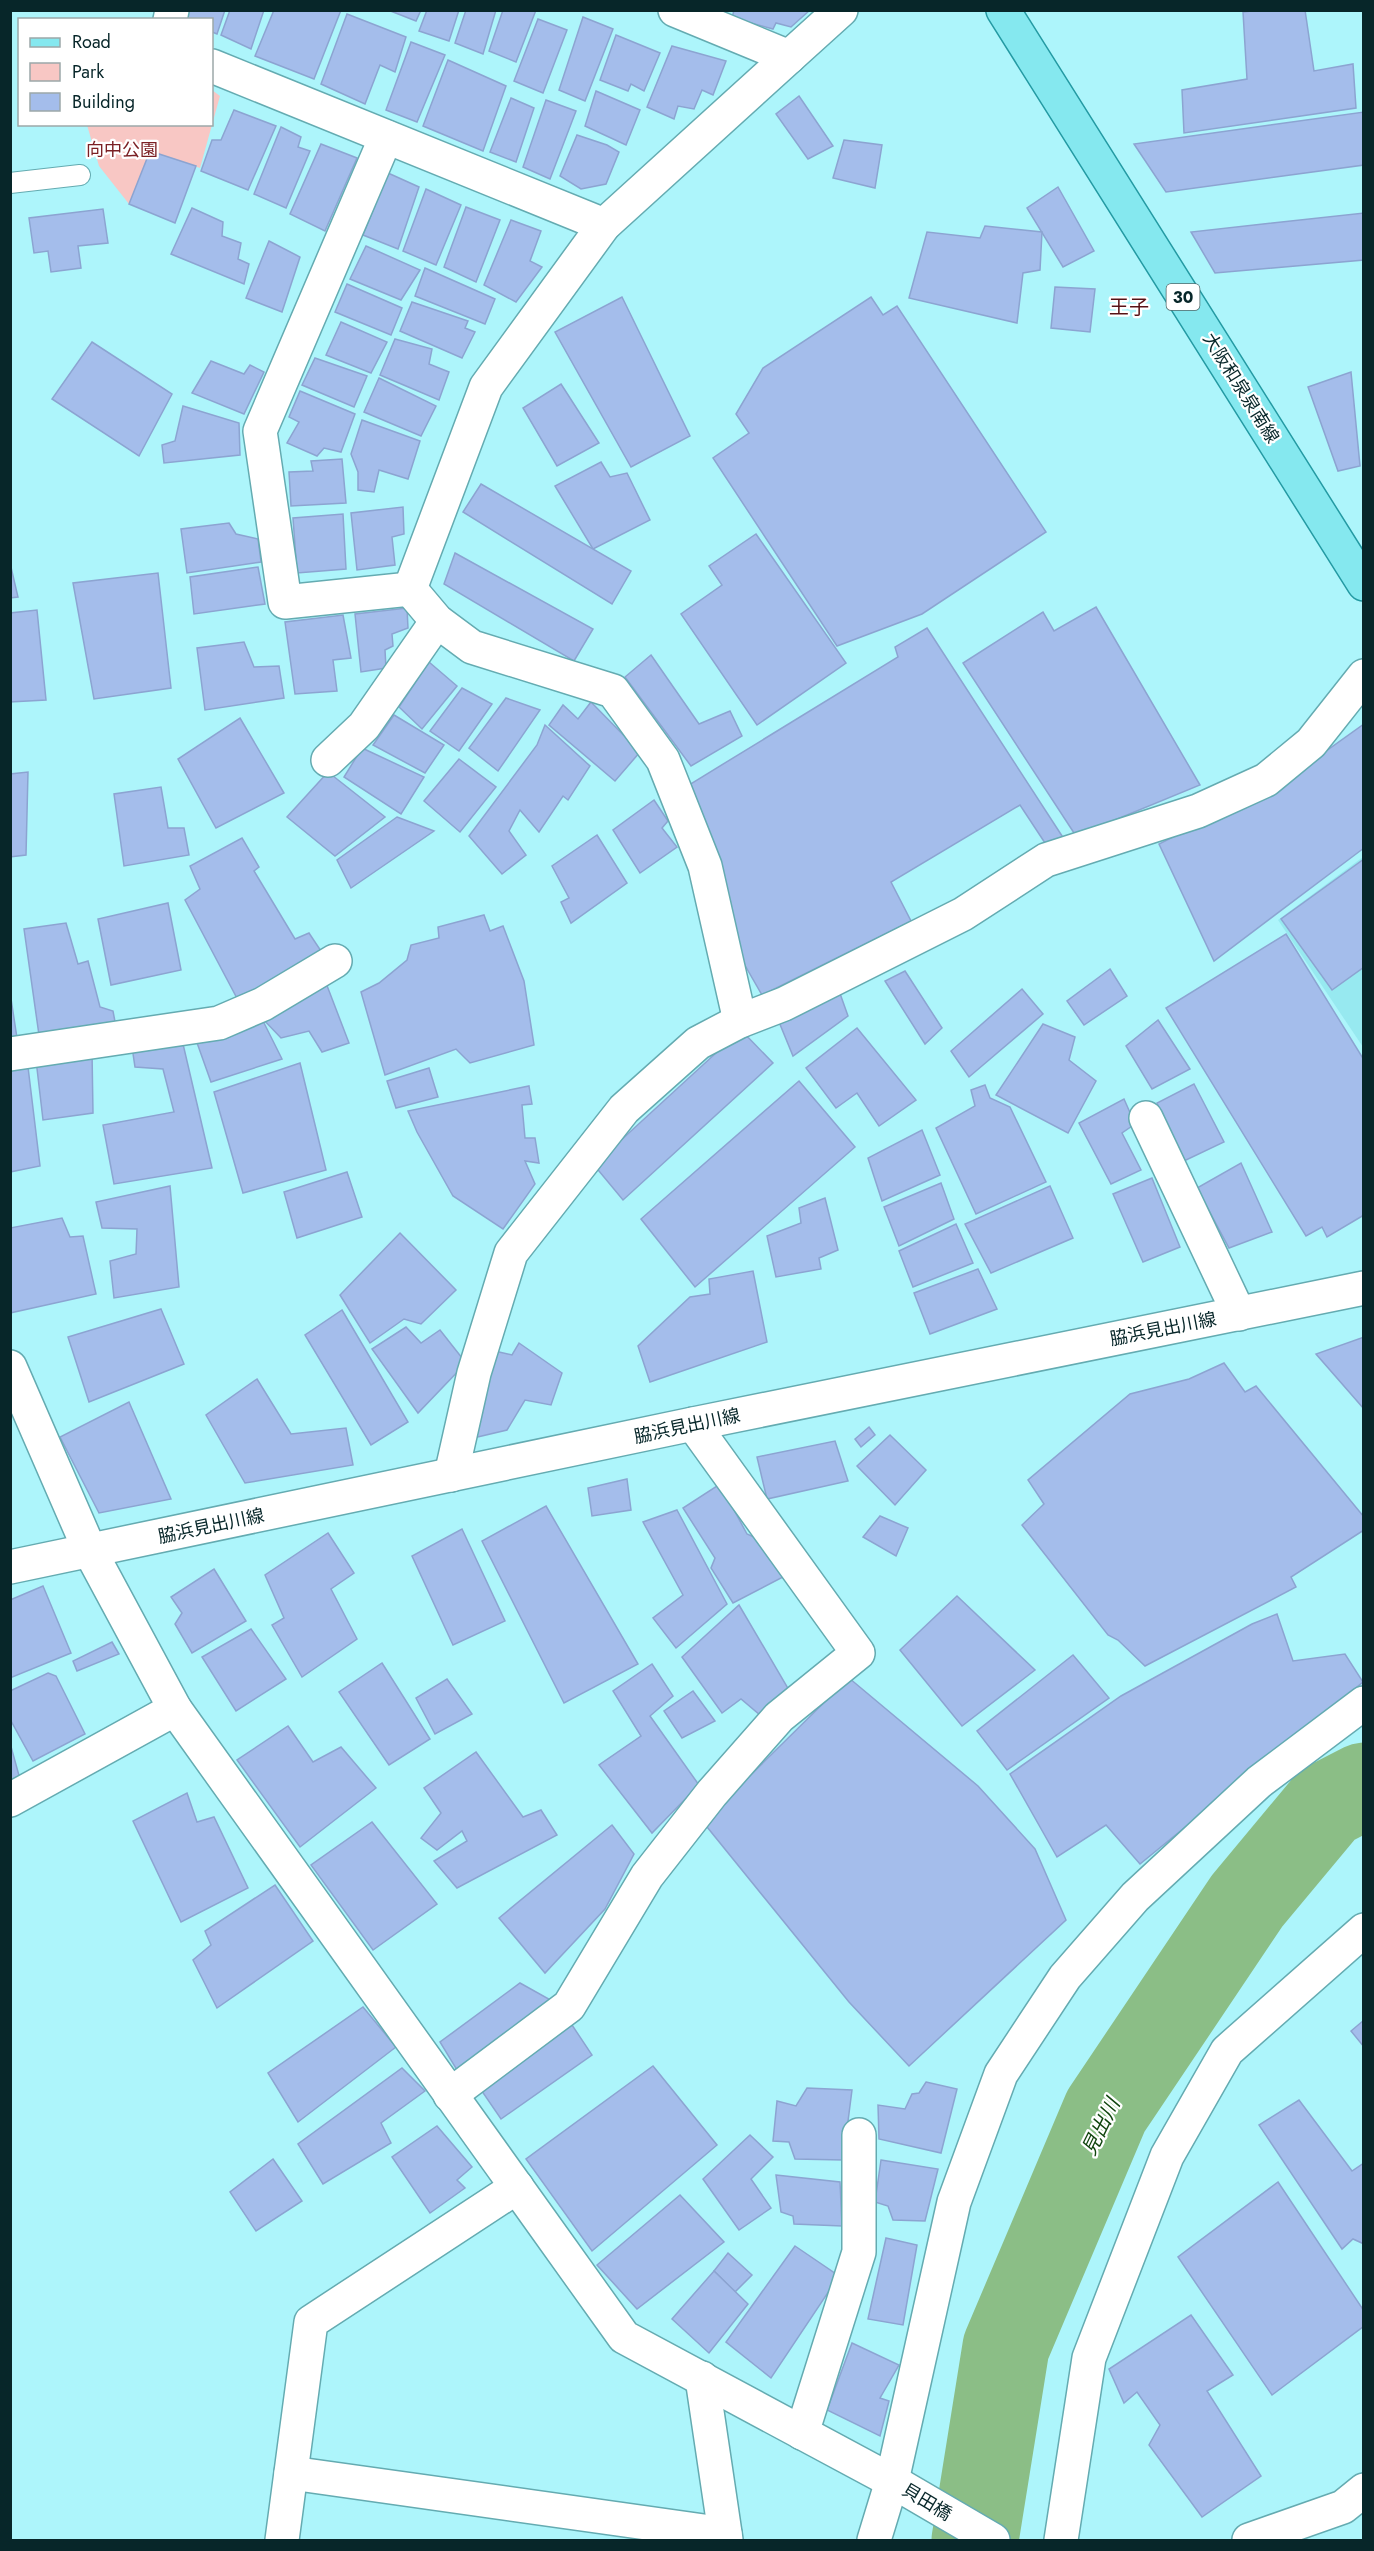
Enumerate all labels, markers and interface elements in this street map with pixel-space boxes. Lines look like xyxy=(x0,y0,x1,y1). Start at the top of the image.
legend xyxy=(18,18,213,126)
text: Road xyxy=(72,29,111,55)
text: Park xyxy=(72,59,104,85)
text: Building xyxy=(72,89,135,115)
park label: 向中公園 xyxy=(86,137,158,163)
road number: 30 xyxy=(1166,284,1200,310)
district label: 王子 xyxy=(1109,293,1149,322)
street label: 大阪和泉泉南線 xyxy=(1197,328,1285,448)
street label: 脇浜見出川線 xyxy=(1108,1306,1218,1352)
street label: 脇浜見出川線 xyxy=(631,1402,743,1450)
street label: 脇浜見出川線 xyxy=(155,1502,267,1550)
water label: 見出川 xyxy=(1075,2092,1128,2160)
street label: 貝田橋 xyxy=(897,2477,957,2527)

